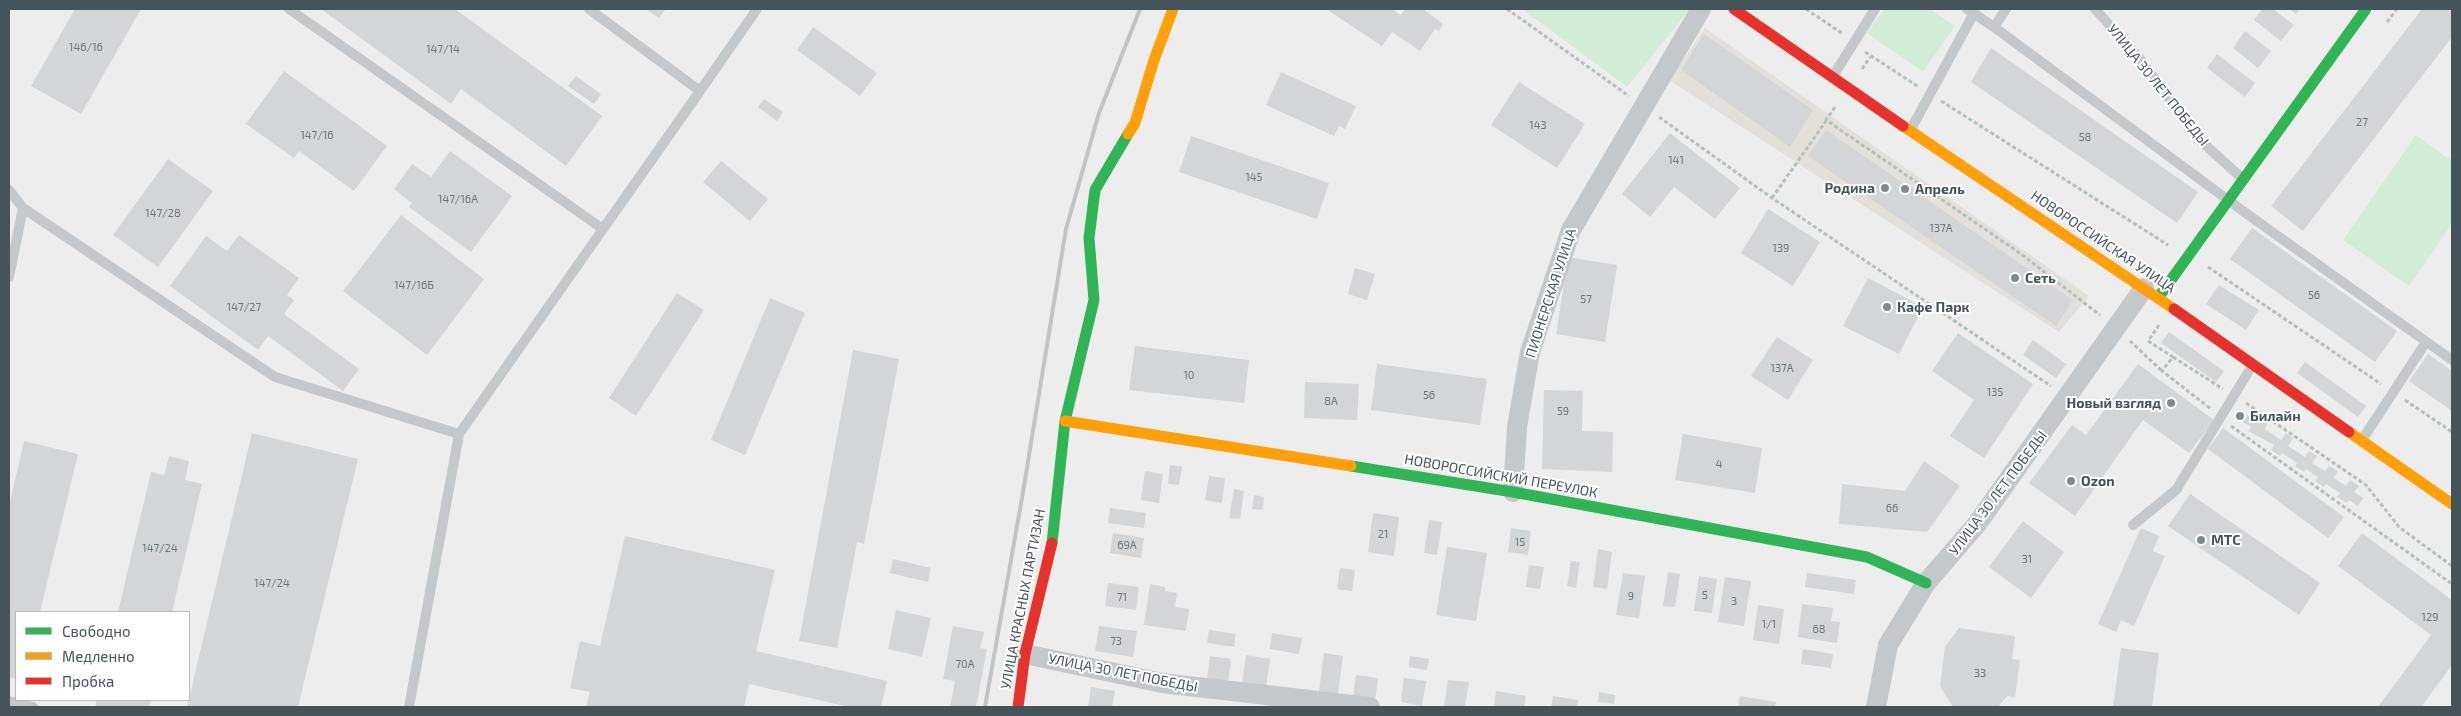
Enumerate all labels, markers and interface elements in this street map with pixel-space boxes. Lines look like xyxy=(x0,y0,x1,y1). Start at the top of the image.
street label: УЛИЦА 30 ЛЕТ ПОБЕДЫ xyxy=(2104,21,2212,149)
house number: 146/16 xyxy=(69,40,103,54)
house number: 147/14 xyxy=(426,42,460,56)
house number: 27 xyxy=(2356,115,2368,129)
house number: 143 xyxy=(1529,118,1547,132)
house number: 147/16 xyxy=(300,128,334,142)
house number: 58 xyxy=(2079,130,2091,144)
house number: 141 xyxy=(1668,153,1684,167)
house number: 145 xyxy=(1245,170,1263,184)
place label: Родина xyxy=(1824,180,1875,196)
place label: Апрель xyxy=(1915,181,1965,197)
marker: Родина xyxy=(1879,182,1891,194)
marker: Апрель xyxy=(1899,183,1911,195)
street label: НОВОРОССИЙСКАЯ УЛИЦА xyxy=(2028,187,2178,297)
house number: 147/16А xyxy=(438,192,478,206)
house number: 147/28 xyxy=(145,206,181,220)
house number: 137А xyxy=(1930,221,1952,235)
street label: ПИОНЕРСКАЯ УЛИЦА xyxy=(1522,226,1580,360)
house number: 139 xyxy=(1773,241,1789,255)
place label: Сеть xyxy=(2025,270,2056,286)
marker: Сеть xyxy=(2009,272,2021,284)
house number: 147/16Б xyxy=(394,278,434,292)
house number: 56 xyxy=(2308,288,2320,302)
house number: 57 xyxy=(1580,292,1592,306)
place label: Кафе Парк xyxy=(1897,299,1970,315)
house number: 147/27 xyxy=(227,300,261,314)
marker: Кафе Парк xyxy=(1881,301,1893,313)
house number: 137А xyxy=(1771,361,1793,375)
house number: 10 xyxy=(1183,368,1195,382)
house number: 135 xyxy=(1987,385,2003,399)
house number: 56 xyxy=(1423,388,1435,402)
house number: 8А xyxy=(1324,394,1338,408)
place label: Новый взгляд xyxy=(2066,395,2161,411)
marker: Новый взгляд xyxy=(2165,397,2177,409)
house number: 59 xyxy=(1557,404,1569,418)
place label: Билайн xyxy=(2250,408,2301,424)
marker: Билайн xyxy=(2234,410,2246,422)
street label: УЛИЦА 30 ЛЕТ ПОБЕДЫ xyxy=(1946,427,2050,559)
street label: НОВОРОССИЙСКИЙ ПЕРЕУЛОК xyxy=(1403,451,1599,501)
house number: 4 xyxy=(1716,457,1722,471)
place label: Ozon xyxy=(2081,473,2115,489)
marker: Ozon xyxy=(2065,475,2077,487)
house number: 66 xyxy=(1886,501,1898,515)
street label: УЛИЦА КРАСНЫХ ПАРТИЗАН xyxy=(997,507,1049,691)
house number: 21 xyxy=(1378,527,1388,541)
place label: МТС xyxy=(2211,532,2240,548)
marker: МТС xyxy=(2195,534,2207,546)
house number: 15 xyxy=(1515,535,1525,549)
house number: 69А xyxy=(1117,538,1137,552)
house number: 147/24 xyxy=(142,541,178,555)
house number: 31 xyxy=(2022,552,2032,566)
house number: 147/24 xyxy=(254,576,290,590)
house number: 5 xyxy=(1702,588,1708,602)
house number: 9 xyxy=(1628,589,1634,603)
house number: 71 xyxy=(1117,590,1127,604)
house number: 3 xyxy=(1731,594,1737,608)
house number: 129 xyxy=(2422,610,2438,624)
legend xyxy=(15,611,190,701)
house number: 1/1 xyxy=(1762,617,1776,631)
text: Свободно xyxy=(62,622,131,640)
house number: 68 xyxy=(1813,622,1825,636)
house number: 73 xyxy=(1110,634,1122,648)
text: Медленно xyxy=(62,647,135,665)
street label: УЛИЦА 30 ЛЕТ ПОБЕДЫ xyxy=(1047,650,1199,696)
house number: 70А xyxy=(955,657,975,671)
house number: 33 xyxy=(1974,666,1986,680)
text: Пробка xyxy=(62,672,114,690)

